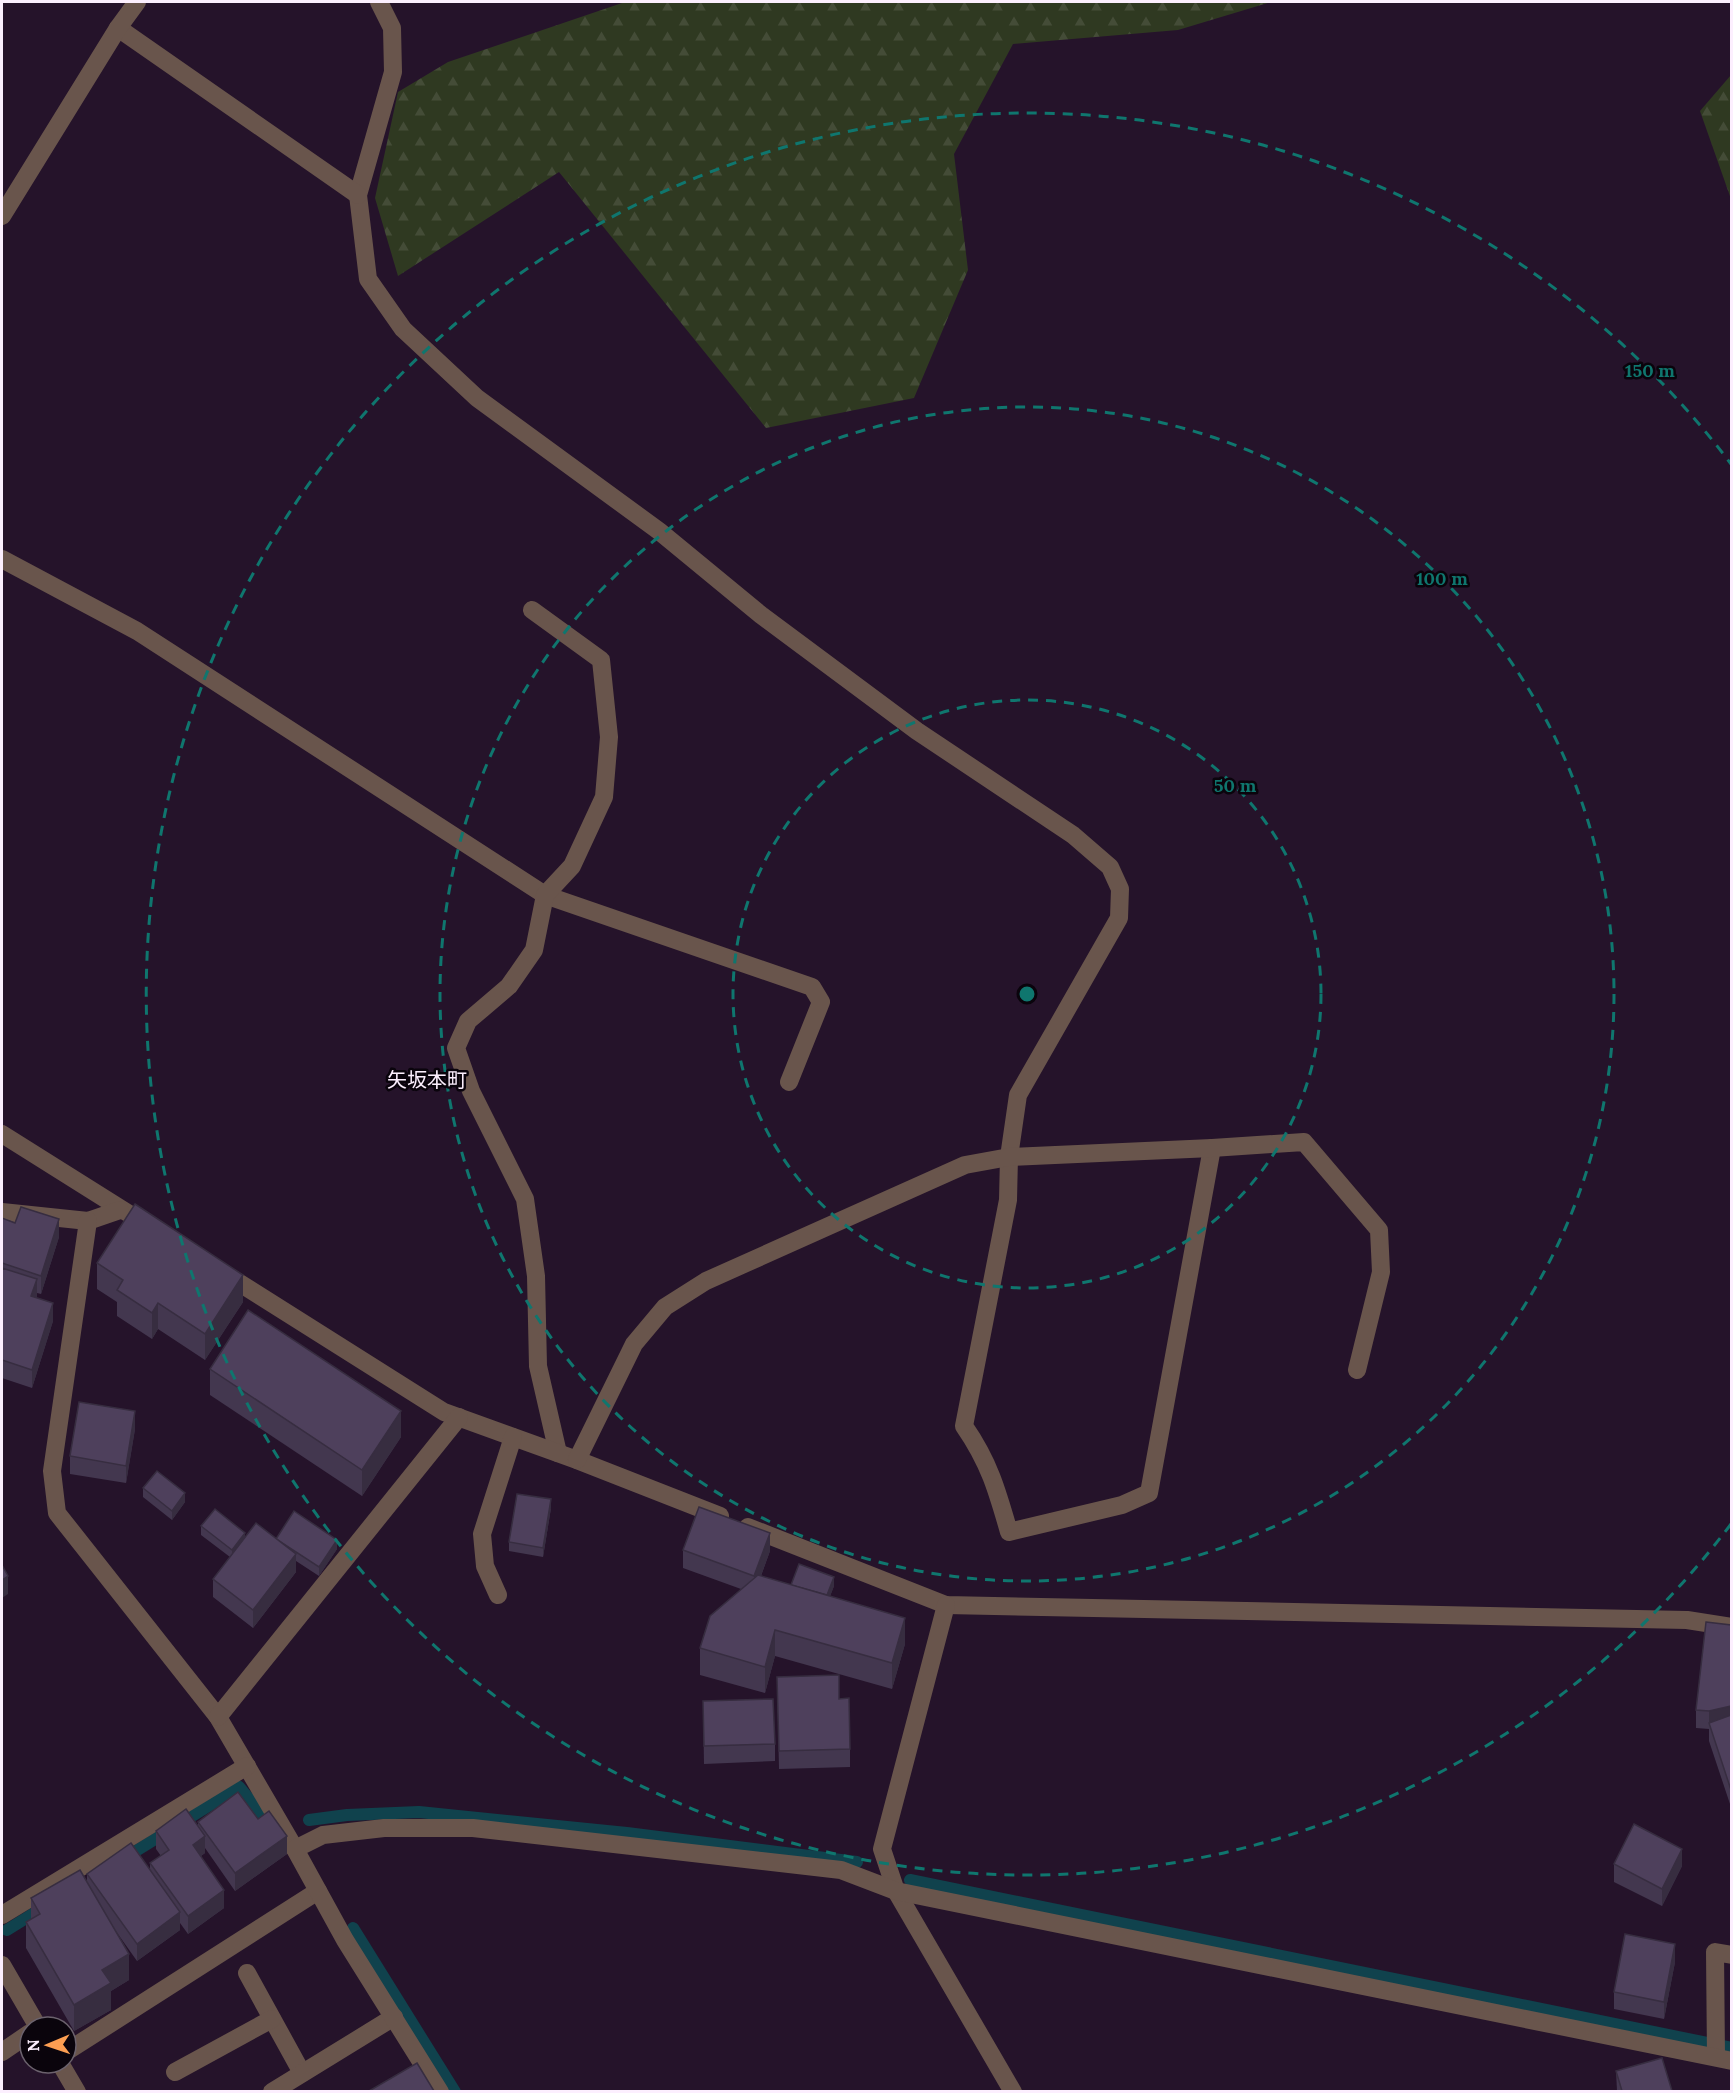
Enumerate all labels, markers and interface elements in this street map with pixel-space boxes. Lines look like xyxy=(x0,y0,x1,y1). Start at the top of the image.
text: 150 m xyxy=(1625,359,1675,382)
text: 100 m xyxy=(1416,567,1468,590)
text: 50 m xyxy=(1214,774,1257,797)
centre of rings xyxy=(1017,984,1037,1004)
district label: 矢坂本町 xyxy=(387,1067,467,1092)
north arrow xyxy=(18,2015,78,2075)
text: N xyxy=(23,2039,43,2052)

